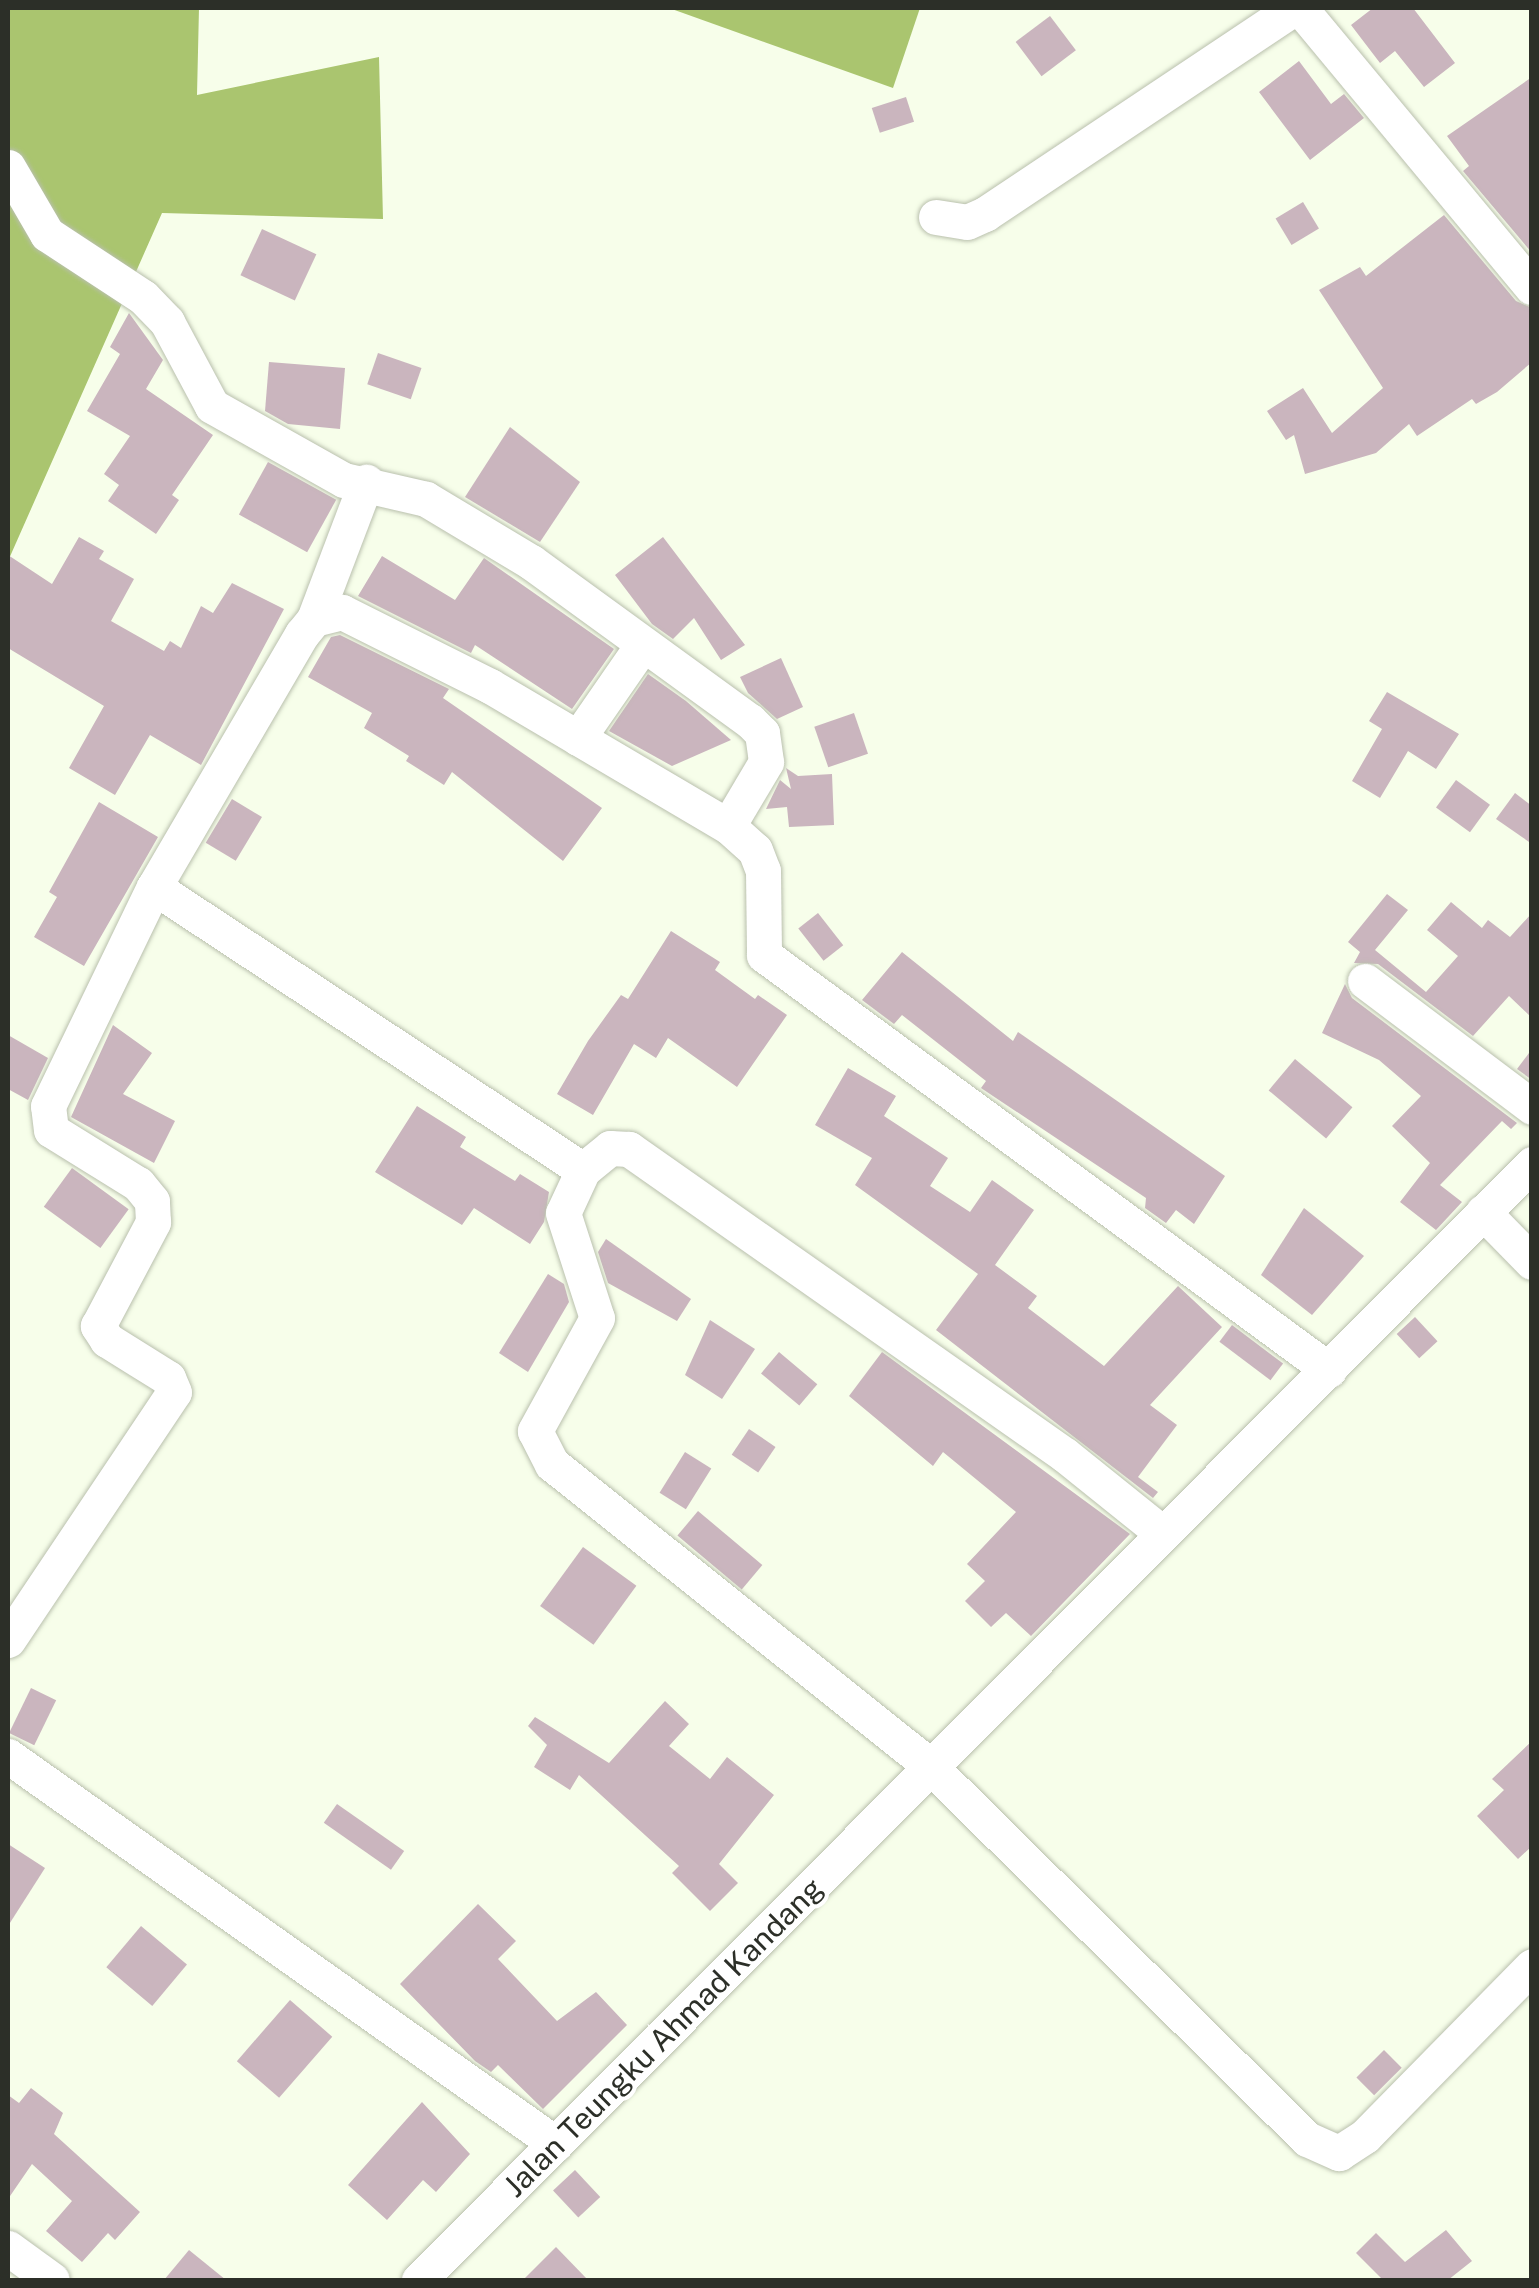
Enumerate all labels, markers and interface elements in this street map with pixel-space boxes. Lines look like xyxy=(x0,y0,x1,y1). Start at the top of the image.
street label: Jalan Teungku Ahmad Kandang xyxy=(496,1870,830,2204)

